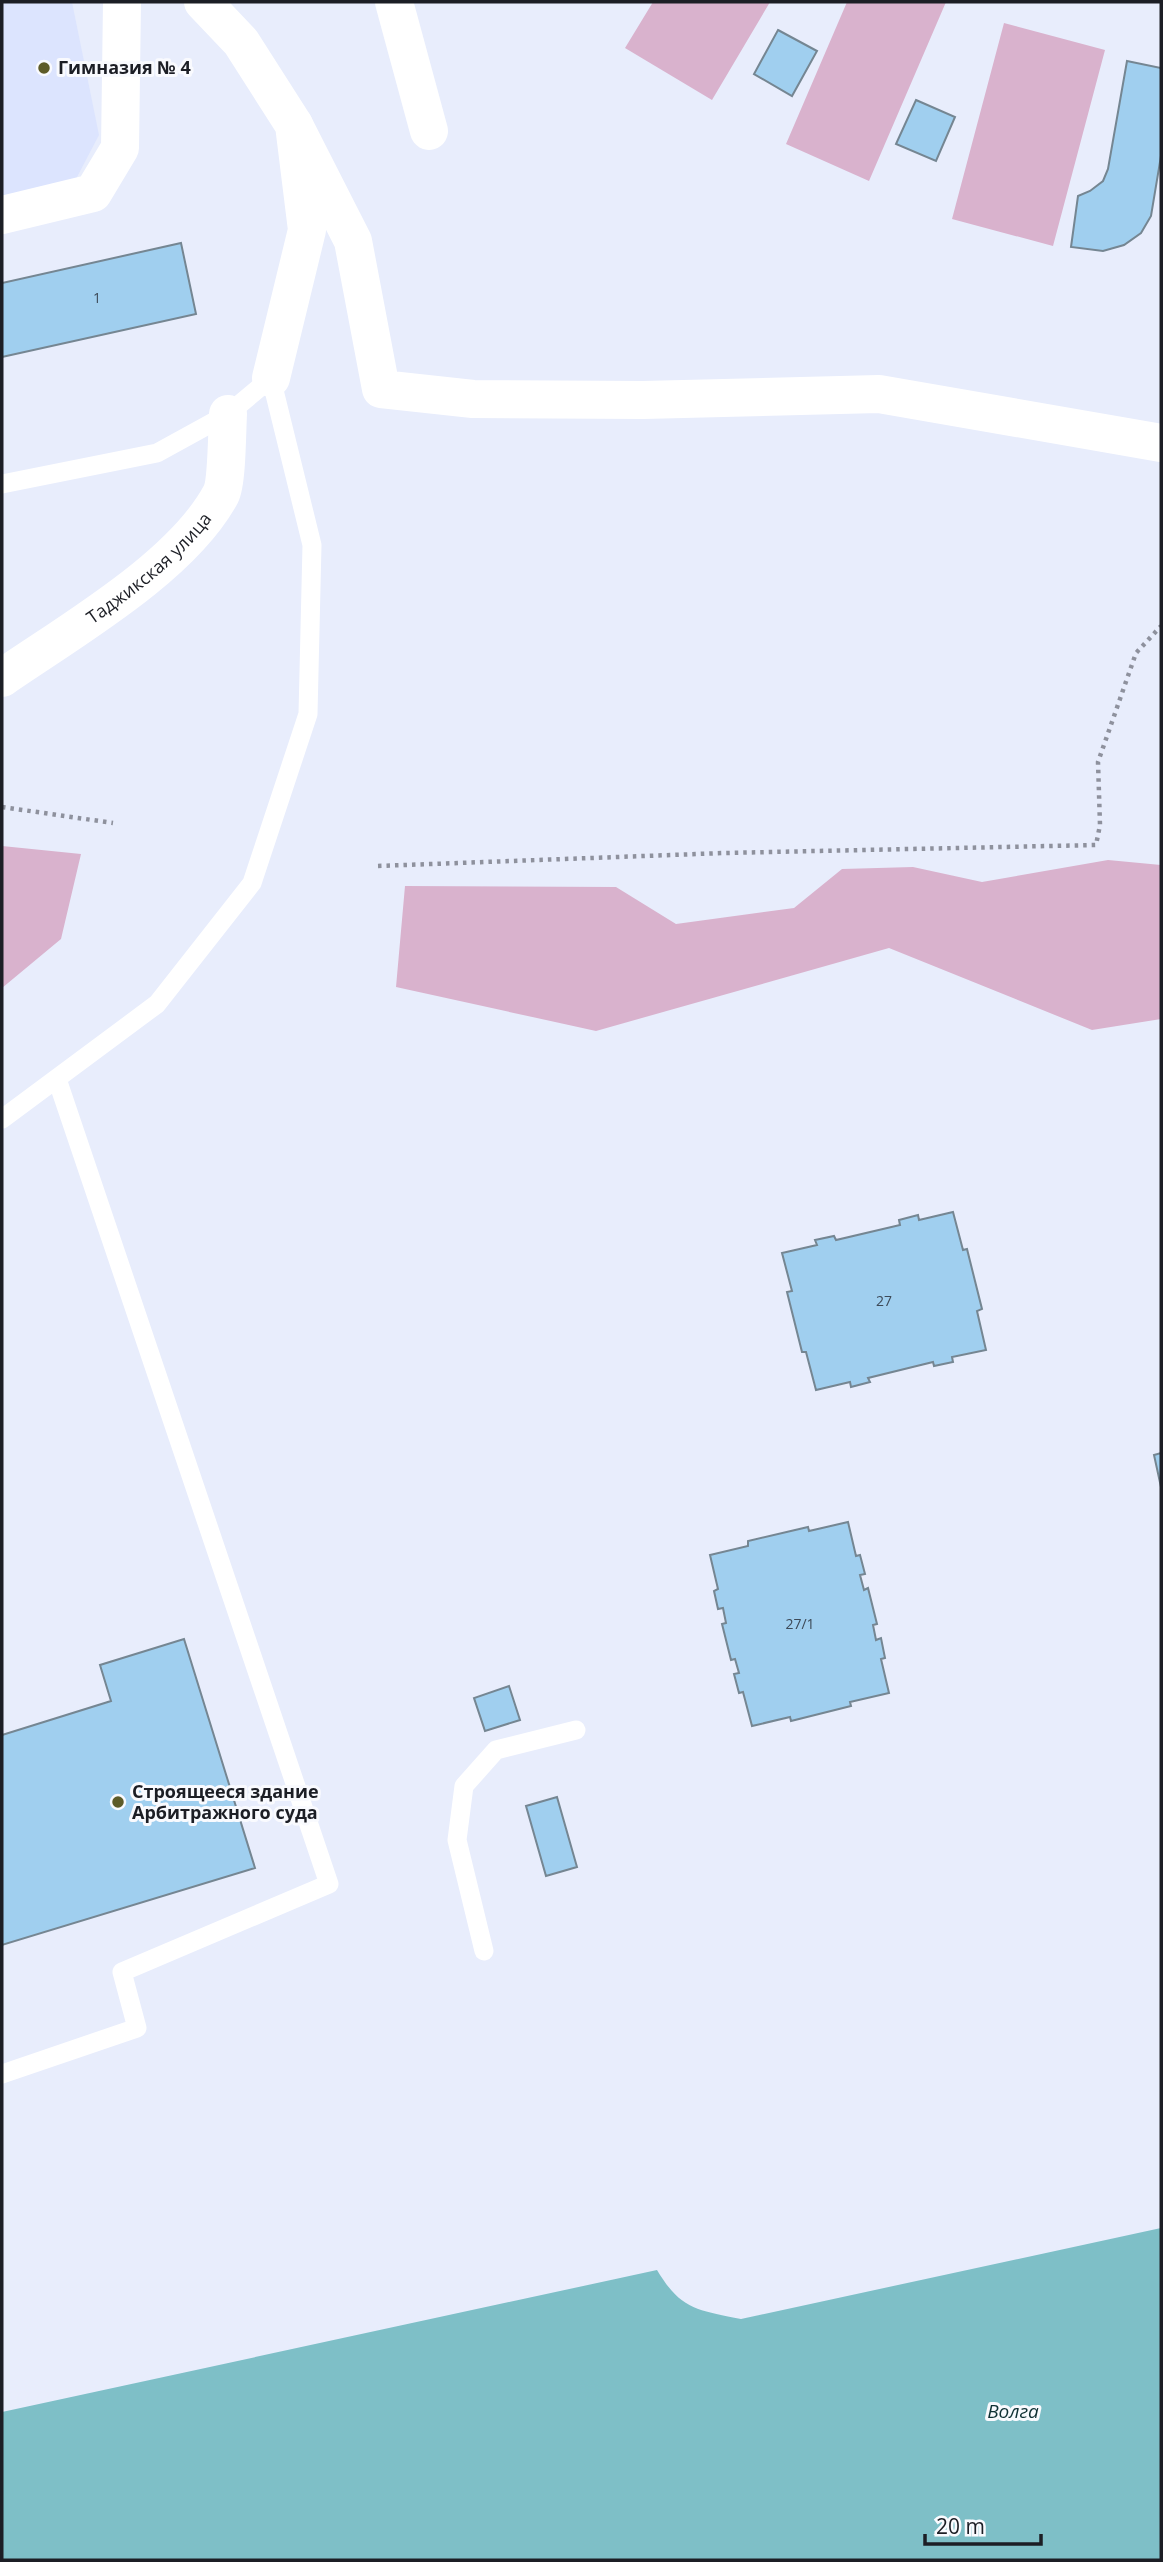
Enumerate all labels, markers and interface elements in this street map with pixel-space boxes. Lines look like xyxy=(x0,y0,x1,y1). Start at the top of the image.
place label: Гимназия № 4 xyxy=(58,55,191,79)
marker: Гимназия № 4 xyxy=(36,60,52,76)
house number: 1 xyxy=(93,288,101,307)
street label: Таджикская улица xyxy=(81,507,216,629)
house number: 27 xyxy=(876,1291,892,1310)
house number: 27/1 xyxy=(785,1614,815,1633)
place label: Строящееся здание Арбитражного суда xyxy=(132,1779,319,1824)
marker: Строящееся здание Арбитражного суда xyxy=(110,1794,126,1810)
water label: Волга xyxy=(987,2398,1039,2424)
scale bar xyxy=(925,2502,1040,2546)
text: 20 m xyxy=(936,2512,985,2540)

